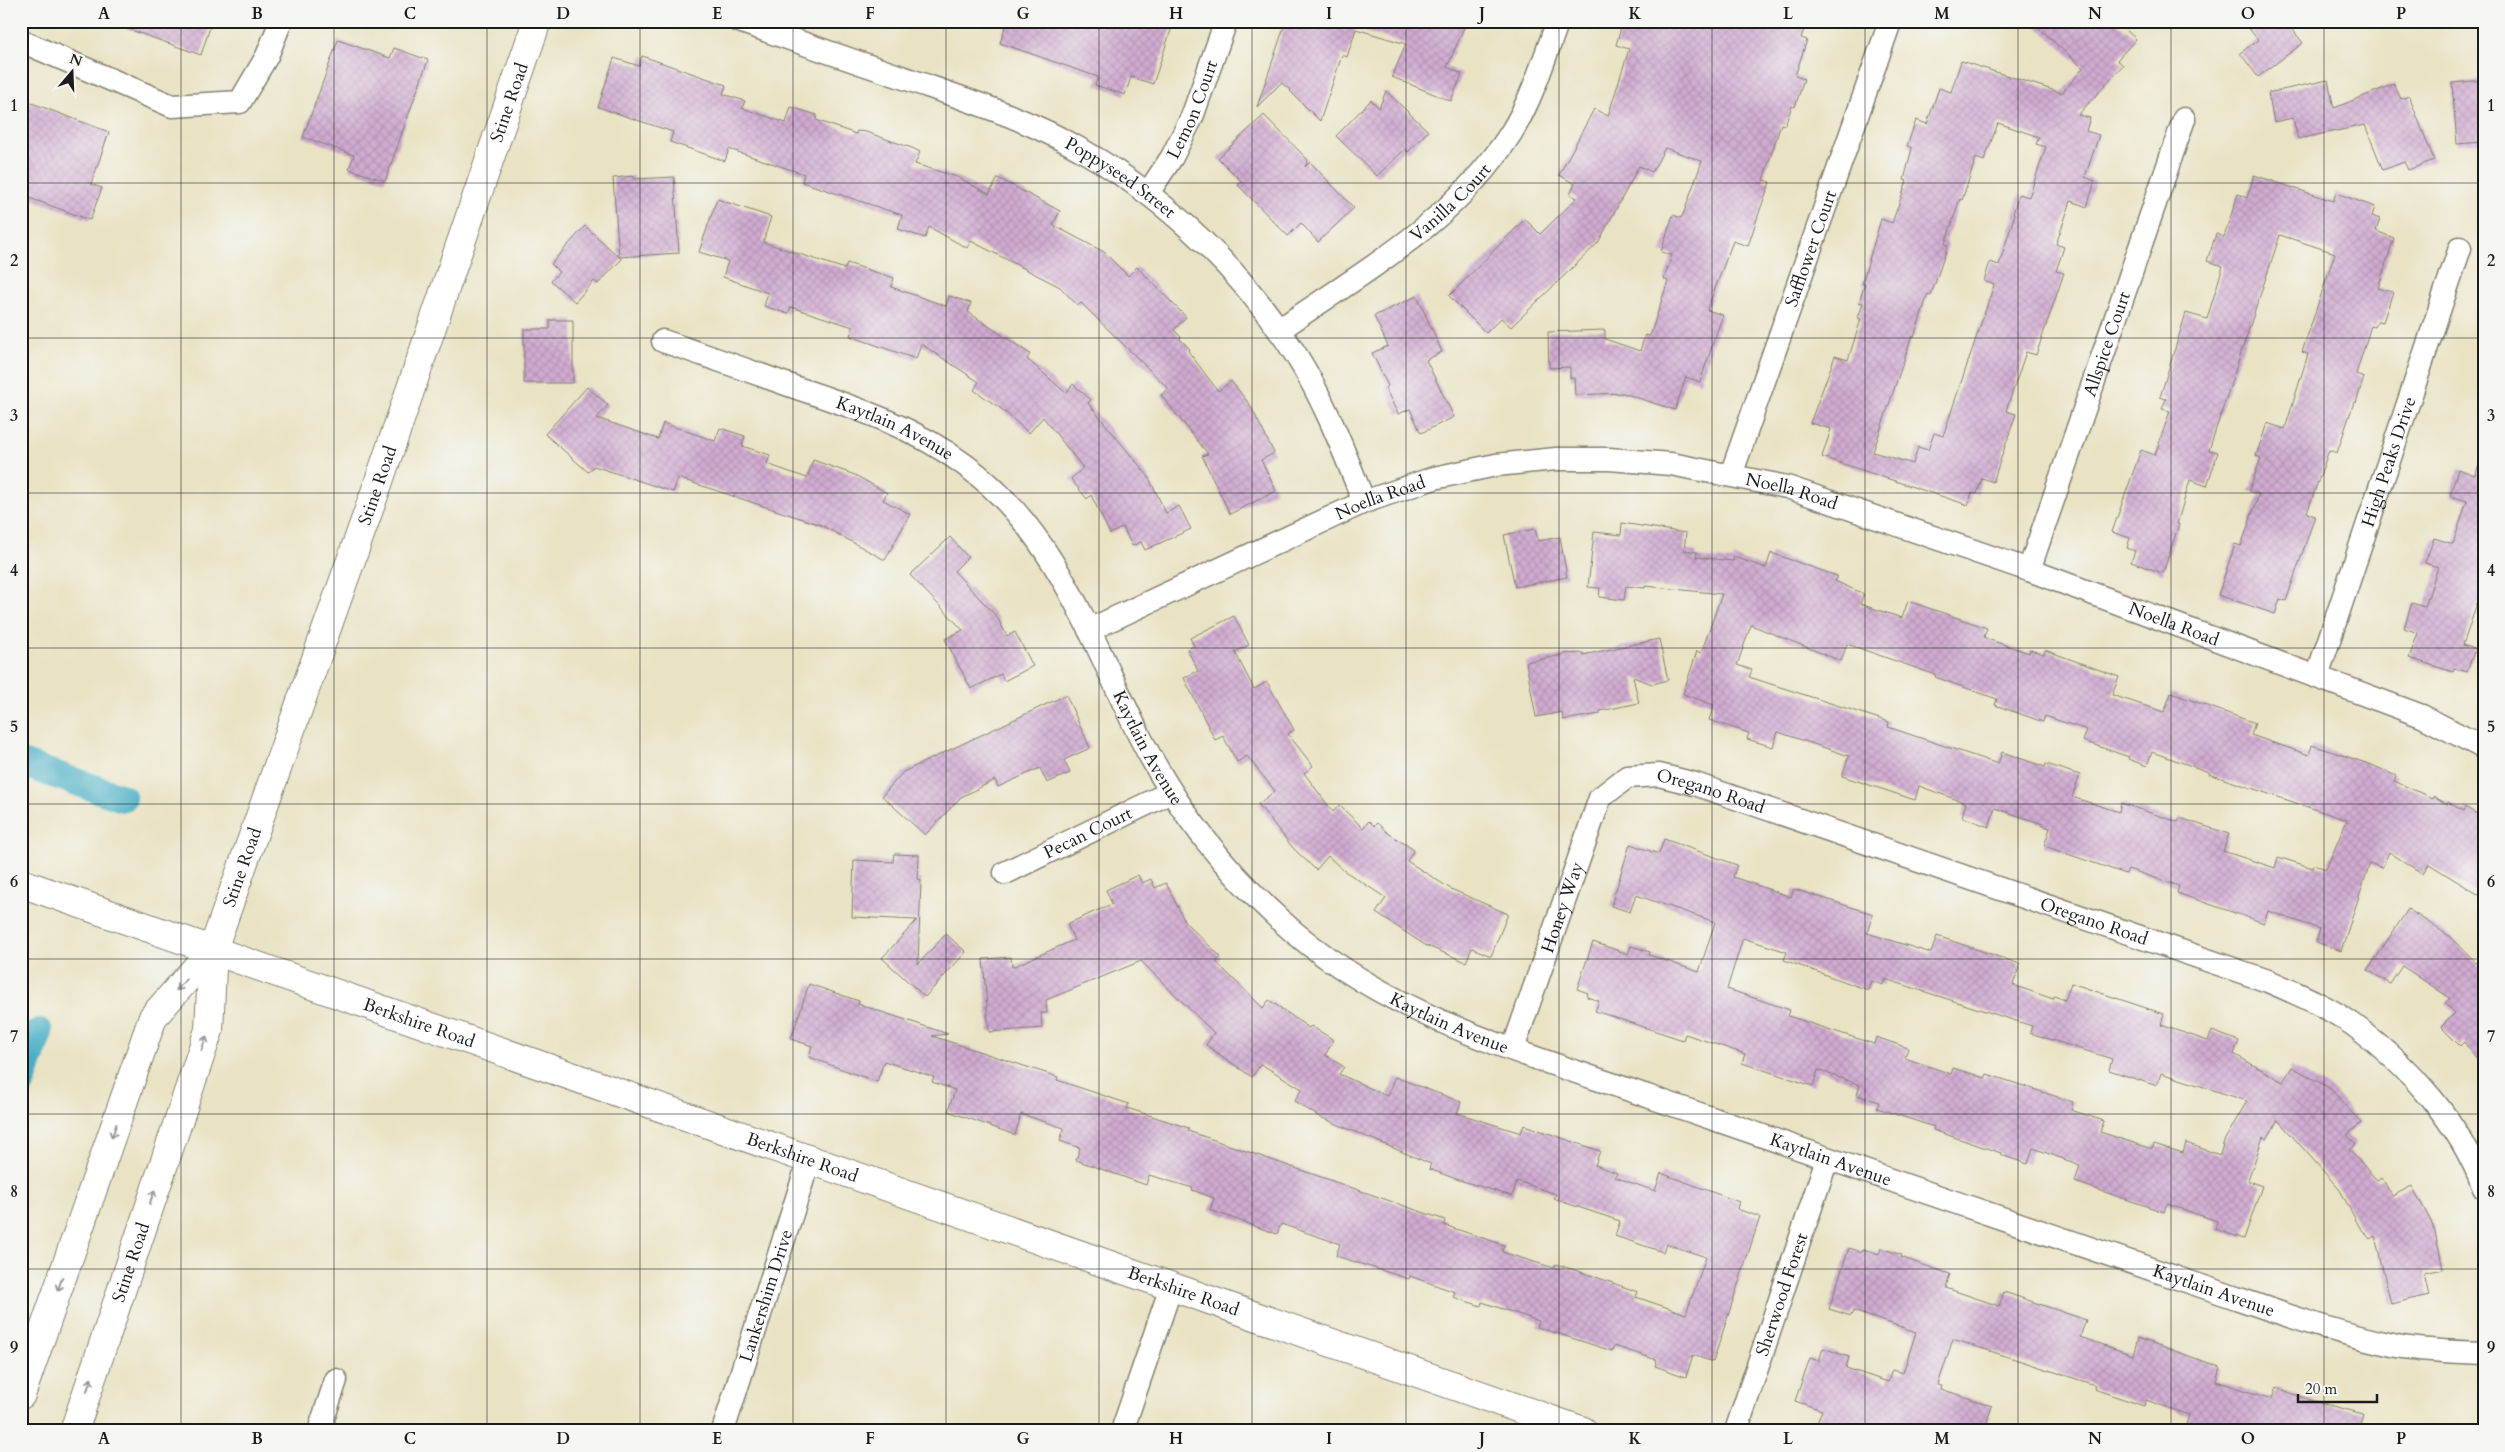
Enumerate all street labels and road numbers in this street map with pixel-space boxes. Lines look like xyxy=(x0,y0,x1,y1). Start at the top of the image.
street label: Lemon Court xyxy=(1161,57,1224,163)
street label: Stine Road xyxy=(484,59,534,146)
street label: Poppyseed Street xyxy=(1061,131,1182,224)
street label: Vanilla Court xyxy=(1404,158,1497,247)
street label: Safflower Court xyxy=(1778,187,1843,310)
street label: Allspice Court xyxy=(2077,288,2136,400)
street label: Kaytlain Avenue xyxy=(833,390,959,466)
street label: High Peaks Drive xyxy=(2355,393,2422,530)
street label: Stine Road xyxy=(352,442,403,529)
street label: Noella Road xyxy=(1744,467,1841,516)
street label: Noella Road xyxy=(1331,469,1429,526)
street label: Noella Road xyxy=(2125,596,2223,652)
street label: Kaytlain Avenue xyxy=(1107,686,1189,810)
street label: Oregano Road xyxy=(1654,762,1769,820)
street label: Pecan Court xyxy=(1039,800,1136,865)
street label: Stine Road xyxy=(216,824,268,910)
street label: Honey Way xyxy=(1535,858,1590,956)
street label: Oregano Road xyxy=(2037,891,2152,951)
street label: Kaytlain Avenue xyxy=(1386,986,1512,1060)
street label: Berkshire Road xyxy=(360,992,479,1054)
street label: Berkshire Road xyxy=(743,1126,862,1188)
street label: Kaytlain Avenue xyxy=(1767,1127,1895,1192)
street label: Stine Road xyxy=(106,1219,156,1305)
street label: Lankershim Drive xyxy=(733,1226,799,1365)
street label: Sherwood Forest xyxy=(1749,1229,1814,1359)
street label: Kaytlain Avenue xyxy=(2150,1258,2278,1323)
street label: Berkshire Road xyxy=(1124,1260,1243,1322)

